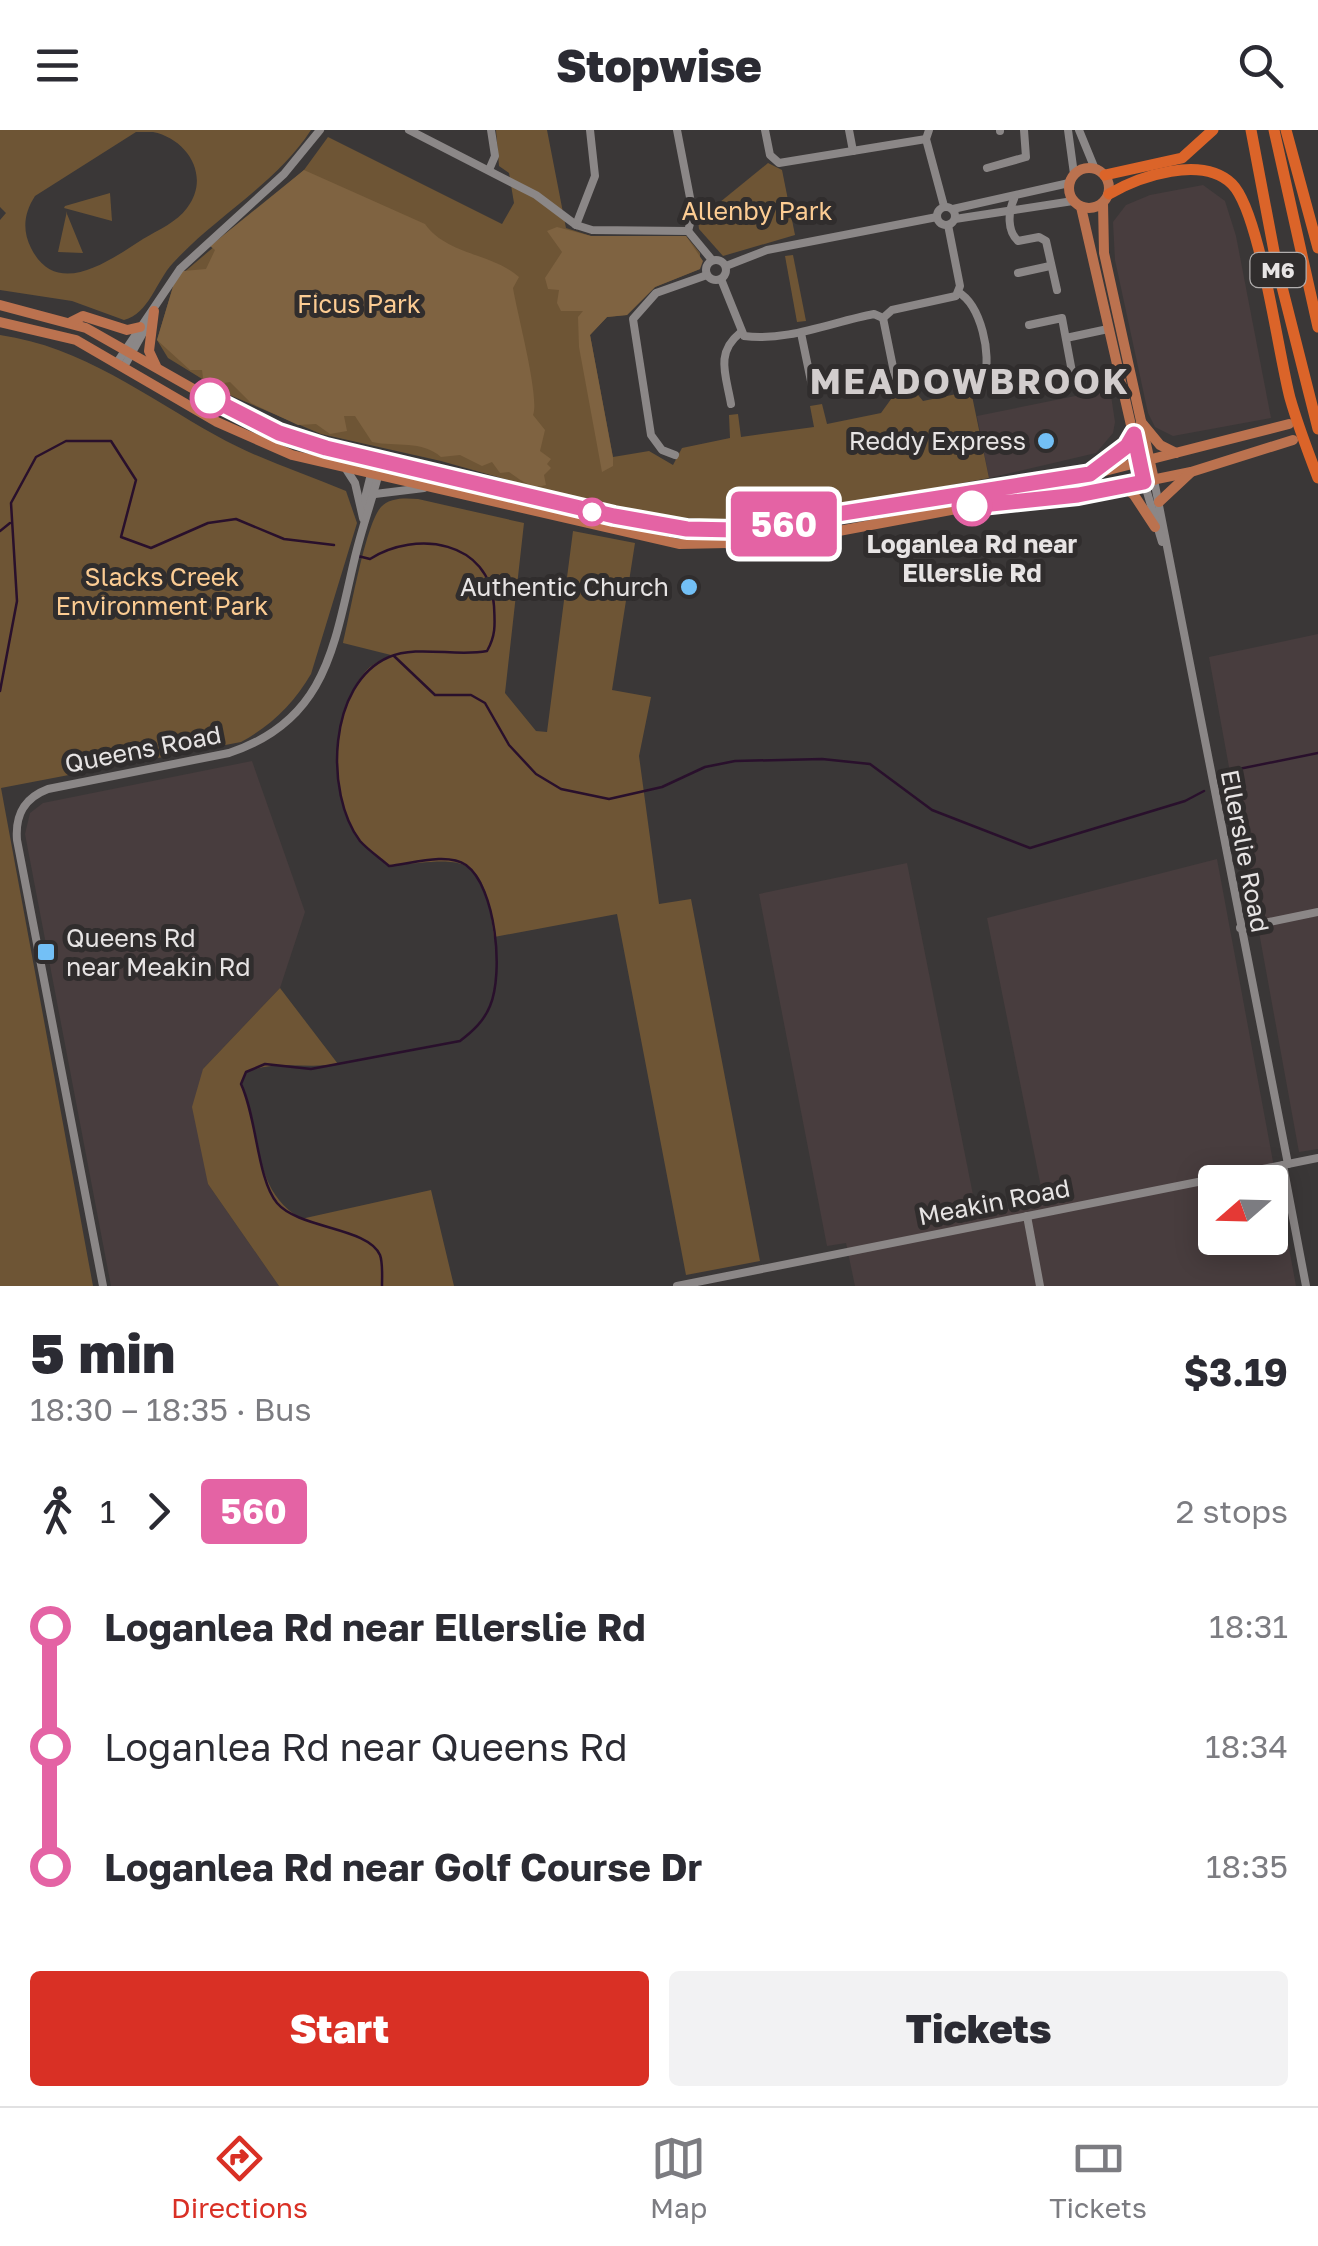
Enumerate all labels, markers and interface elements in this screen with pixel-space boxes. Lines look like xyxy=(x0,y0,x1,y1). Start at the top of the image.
icon: menu xyxy=(30,38,85,93)
text: Stopwise xyxy=(556,38,762,92)
icon: search xyxy=(1233,38,1288,93)
park label: Allenby Park xyxy=(681,195,833,226)
road number: M6 xyxy=(1250,253,1306,287)
park label: Ficus Park xyxy=(297,288,421,319)
district label: MEADOWBROOK xyxy=(810,360,1130,402)
unlabelled marker xyxy=(191,379,229,417)
place label: Reddy Express xyxy=(849,425,1026,456)
marker: Reddy Express xyxy=(1035,430,1057,452)
marker: Loganlea Rd near Ellerslie Rd xyxy=(953,487,991,525)
line badge: 560 xyxy=(726,492,842,556)
unlabelled marker xyxy=(579,499,605,525)
text: 560 xyxy=(751,503,817,545)
place label: Loganlea Rd near Ellerslie Rd xyxy=(867,528,1078,588)
park label: Slacks Creek Environment Park xyxy=(56,561,268,621)
place label: Authentic Church xyxy=(460,571,669,602)
marker: Authentic Church xyxy=(678,576,700,598)
street label: Queens Road xyxy=(62,718,224,779)
street label: Ellerslie Road xyxy=(1215,767,1276,935)
place label: Queens Rd near Meakin Rd xyxy=(66,922,251,982)
marker: Queens Rd near Meakin Rd xyxy=(35,941,57,963)
north arrow xyxy=(1198,1165,1288,1255)
map controls xyxy=(1198,1165,1288,1255)
street label: Meakin Road xyxy=(915,1172,1072,1231)
text: 5 min xyxy=(30,1319,175,1385)
text: $3.19 xyxy=(1183,1349,1288,1394)
text: 18:30 – 18:35 · Bus xyxy=(30,1390,311,1428)
icon: walk xyxy=(30,1484,85,1539)
icon: forward xyxy=(131,1484,186,1539)
text: 560 xyxy=(221,1490,287,1532)
text: 1 xyxy=(100,1492,116,1530)
text: 2 stops xyxy=(1176,1492,1288,1530)
text: Loganlea Rd near Ellerslie Rd xyxy=(104,1604,646,1649)
text: 18:31 xyxy=(1209,1607,1288,1645)
text: Loganlea Rd near Queens Rd xyxy=(104,1724,628,1769)
text: 18:34 xyxy=(1205,1727,1288,1765)
text: Loganlea Rd near Golf Course Dr xyxy=(104,1844,702,1889)
text: 18:35 xyxy=(1206,1847,1288,1885)
button: Start xyxy=(30,1971,649,2086)
button: Tickets xyxy=(669,1971,1288,2086)
tab: Directions xyxy=(171,2131,308,2224)
tab: Map xyxy=(650,2131,707,2224)
tab: Tickets xyxy=(1049,2131,1147,2224)

